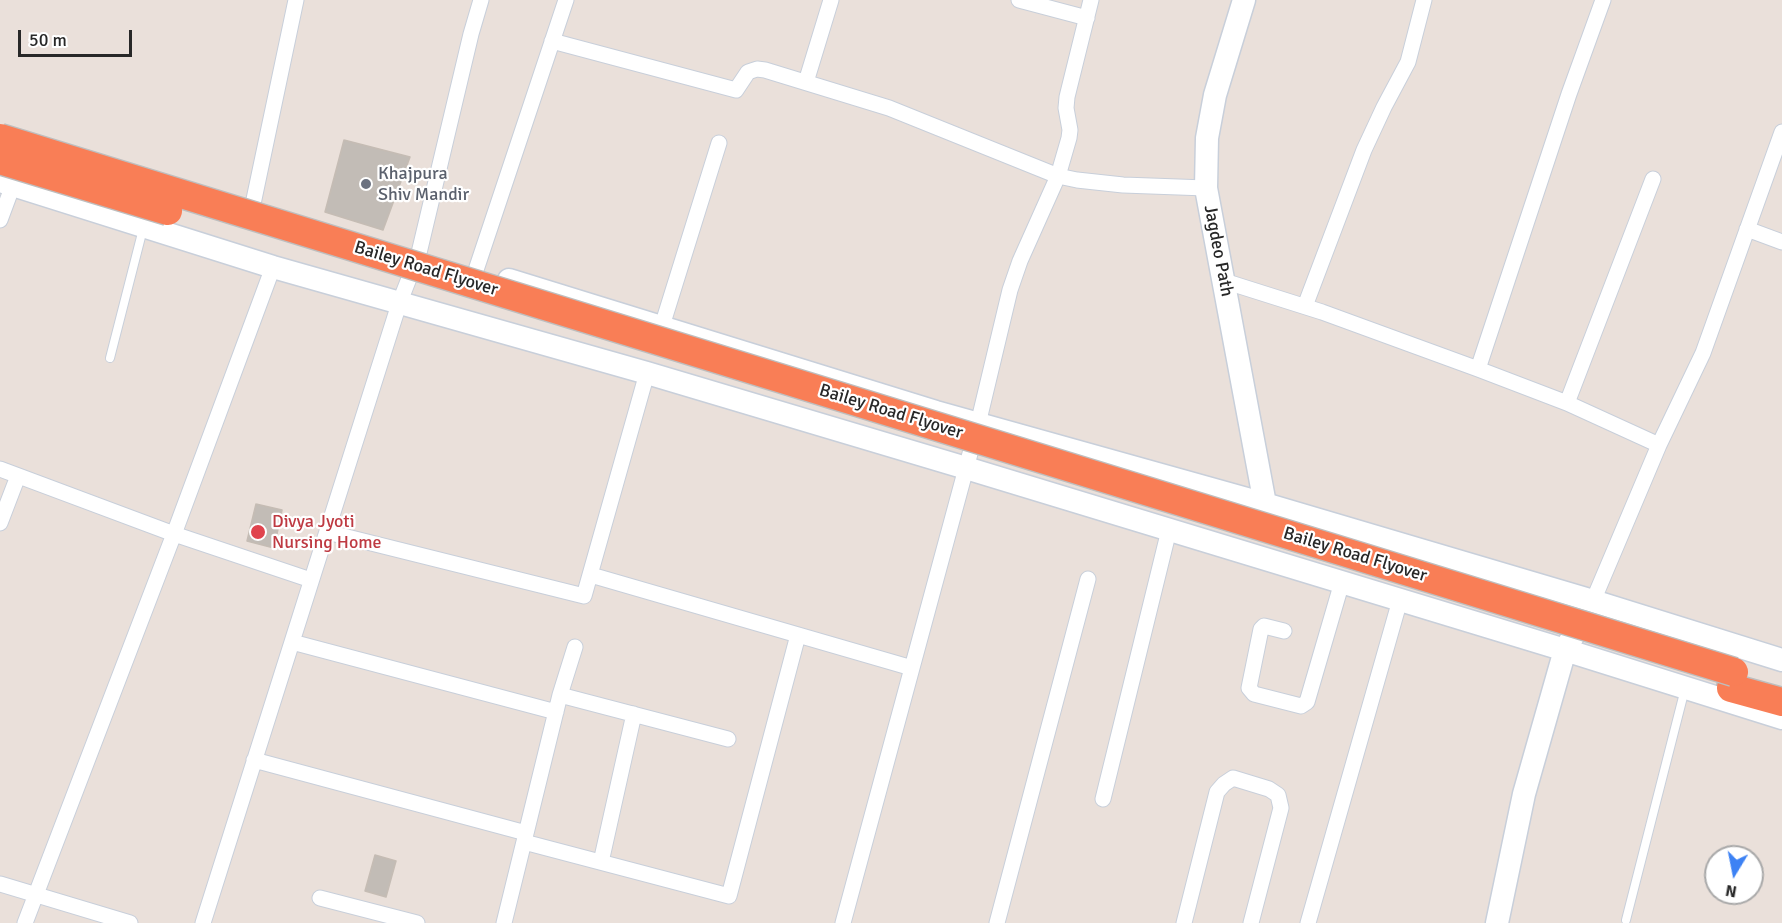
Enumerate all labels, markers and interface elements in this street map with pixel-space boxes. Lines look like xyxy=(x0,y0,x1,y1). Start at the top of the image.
scale bar xyxy=(21,18,135,56)
text: 50 m xyxy=(29,29,67,51)
place label: Khajpura Shiv Mandir xyxy=(378,163,469,206)
marker: Khajpura Shiv Mandir xyxy=(359,177,373,191)
street label: Jagdeo Path xyxy=(1199,203,1237,299)
street label: Bailey Road Flyover xyxy=(352,237,500,301)
street label: Bailey Road Flyover xyxy=(817,380,965,444)
place label: Divya Jyoti Nursing Home xyxy=(272,511,382,554)
marker: Divya Jyoti Nursing Home xyxy=(249,523,267,541)
street label: Bailey Road Flyover xyxy=(1281,523,1429,587)
north arrow xyxy=(1704,845,1764,905)
text: N xyxy=(1724,880,1738,902)

